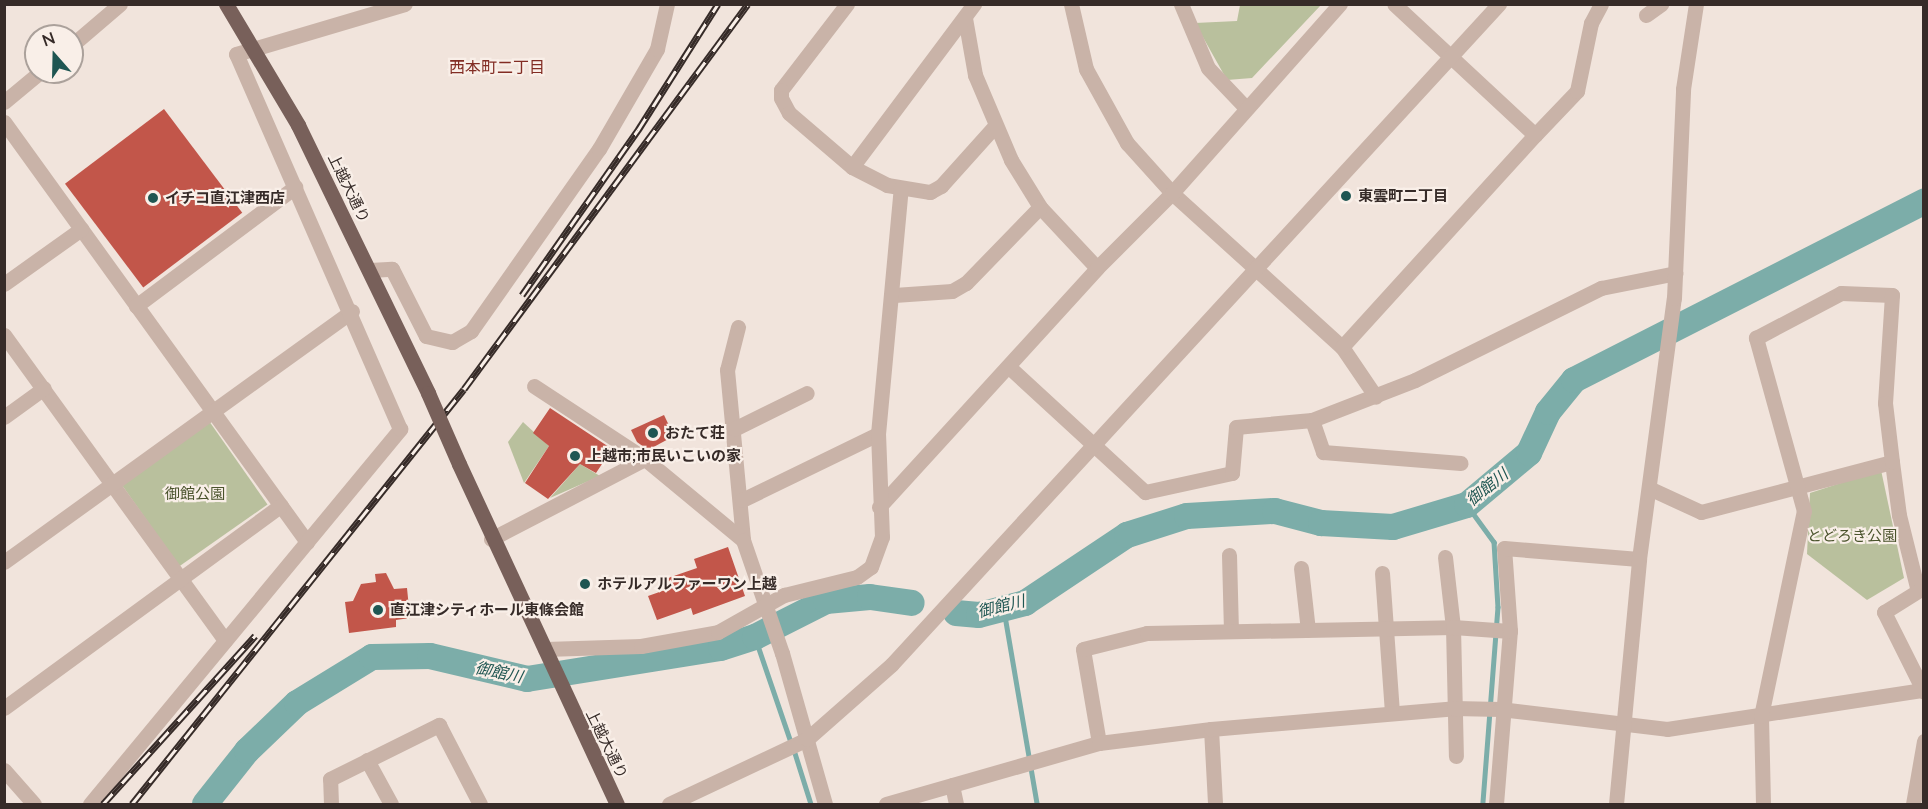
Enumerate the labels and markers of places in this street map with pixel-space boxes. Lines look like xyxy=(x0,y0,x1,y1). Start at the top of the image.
place label: 東雲町二丁目 xyxy=(1358,187,1448,205)
place label: イチコ直江津西店 xyxy=(165,189,285,207)
marker: 東雲町二丁目 xyxy=(1339,189,1353,203)
marker: イチコ直江津西店 xyxy=(146,191,160,205)
place label: おたて荘 xyxy=(665,424,725,442)
marker: おたて荘 xyxy=(646,426,660,440)
place label: 上越市;市民いこいの家 xyxy=(587,447,741,465)
marker: 上越市;市民いこいの家 xyxy=(568,449,582,463)
place label: ホテルアルファーワン上越 xyxy=(597,575,777,593)
marker: ホテルアルファーワン上越 xyxy=(578,577,592,591)
place label: 直江津シティホール東條会館 xyxy=(390,601,585,619)
marker: 直江津シティホール東條会館 xyxy=(371,603,385,617)

